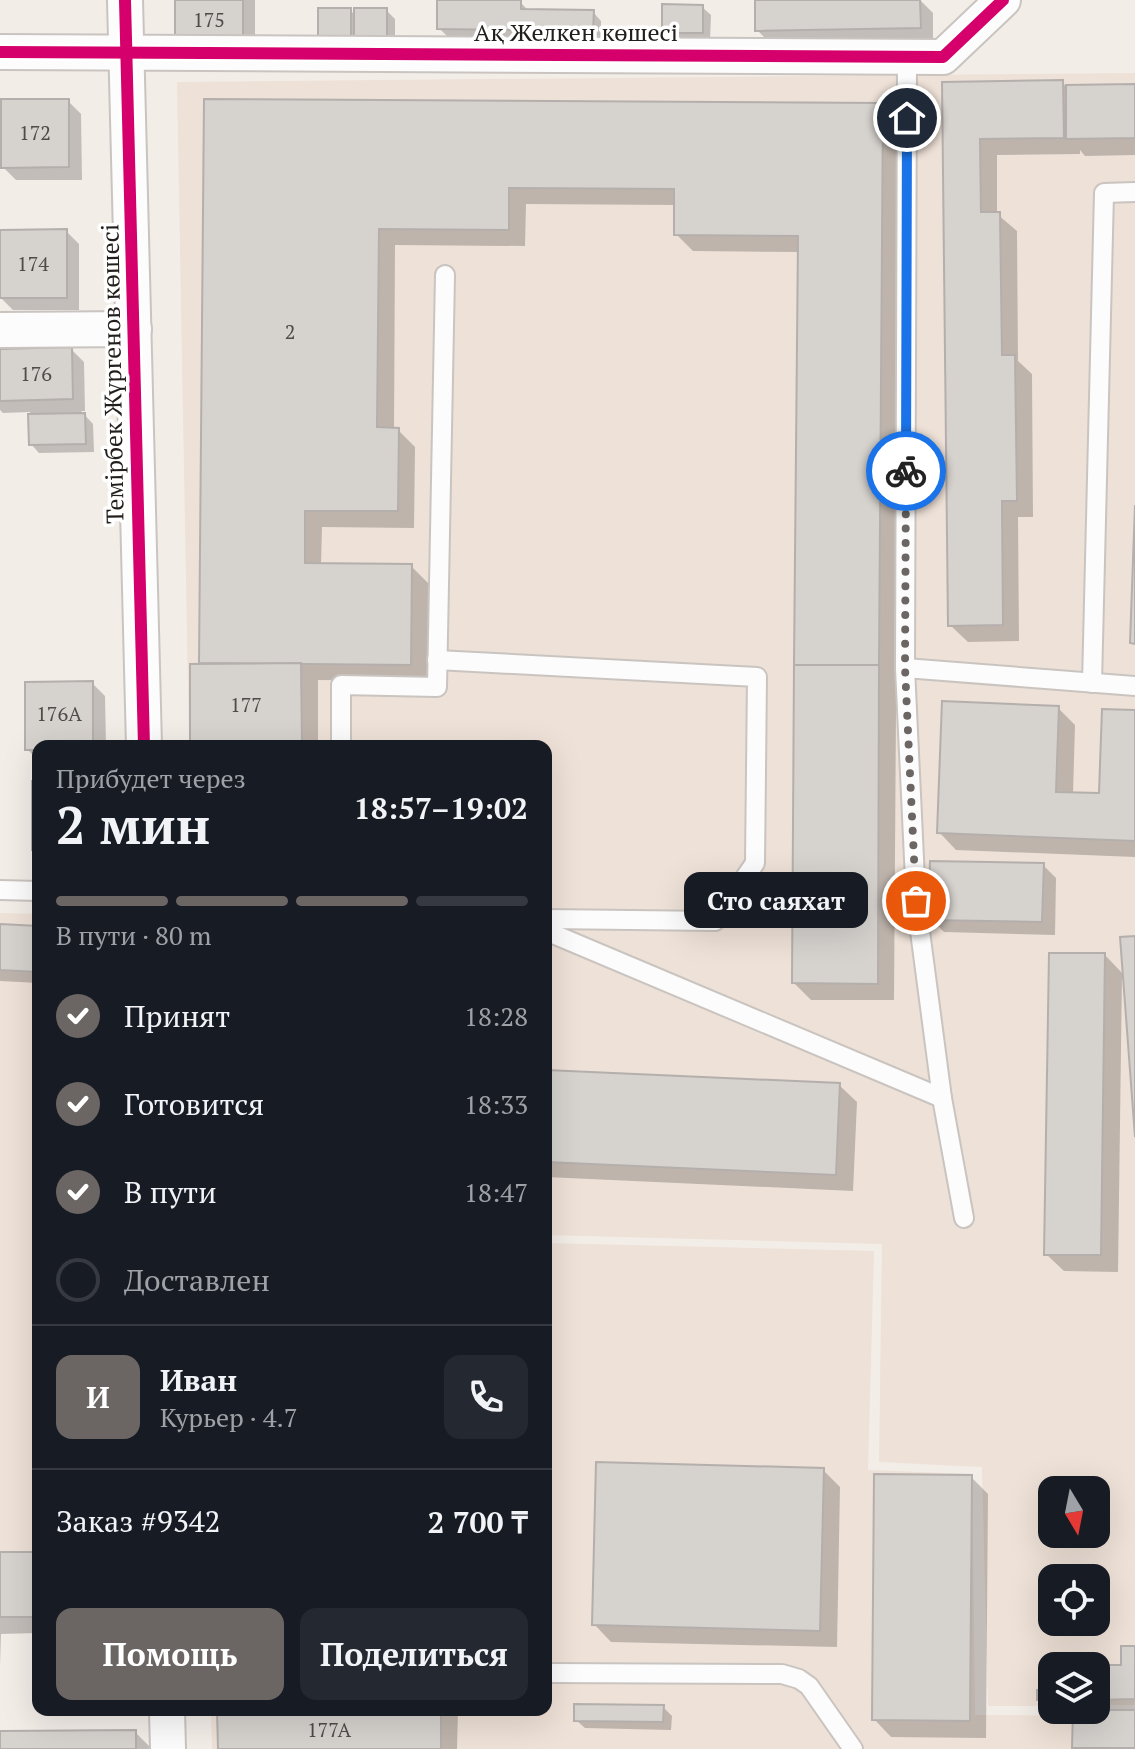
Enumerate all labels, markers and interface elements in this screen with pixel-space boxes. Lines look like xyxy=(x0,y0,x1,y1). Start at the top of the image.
house number: 175 xyxy=(193,6,225,33)
street label: Ақ Желкен көшесі xyxy=(474,16,678,48)
pin xyxy=(873,84,941,152)
icon: home xyxy=(885,96,929,140)
house number: 172 xyxy=(19,119,51,146)
street label: Темірбек Жүргенов көшесі xyxy=(93,224,131,524)
house number: 174 xyxy=(17,250,49,277)
house number: 2 xyxy=(285,318,295,345)
house number: 176 xyxy=(20,360,52,387)
courier xyxy=(866,431,946,511)
icon: bike xyxy=(884,449,928,493)
house number: 177 xyxy=(230,691,262,718)
house number: 176А xyxy=(36,700,82,727)
text: Прибудет через xyxy=(56,761,246,795)
text: 18:57–19:02 xyxy=(354,788,528,828)
text: 2 мин xyxy=(56,790,210,859)
pin xyxy=(882,867,950,935)
callout: Сто саяхат xyxy=(684,873,868,929)
icon: bag xyxy=(894,879,938,923)
text: Сто саяхат xyxy=(707,883,845,917)
text: В пути · 80 m xyxy=(56,918,212,952)
icon: check xyxy=(56,994,100,1038)
text: Принят xyxy=(124,996,230,1036)
text: 18:28 xyxy=(464,999,528,1033)
icon: check xyxy=(56,1082,100,1126)
text: Готовится xyxy=(124,1084,264,1124)
text: 18:33 xyxy=(464,1087,528,1121)
icon: check xyxy=(56,1170,100,1214)
text: В пути xyxy=(124,1172,217,1212)
text: 18:47 xyxy=(464,1175,528,1209)
text: Доставлен xyxy=(124,1260,270,1300)
button: phone xyxy=(444,1355,528,1439)
text: Иван xyxy=(160,1360,237,1400)
text: И xyxy=(86,1377,110,1417)
text: Курьер · 4.7 xyxy=(160,1400,298,1434)
north arrow xyxy=(1038,1476,1110,1548)
map controls xyxy=(1038,1476,1110,1724)
text: Заказ #9342 xyxy=(56,1501,221,1541)
text: 2 700 ₸ xyxy=(428,1502,528,1542)
button: locate xyxy=(1038,1564,1110,1636)
button: Помощь xyxy=(56,1608,284,1700)
button: Поделиться xyxy=(300,1608,528,1700)
button: layers xyxy=(1038,1652,1110,1724)
house number: 177А xyxy=(307,1716,351,1743)

